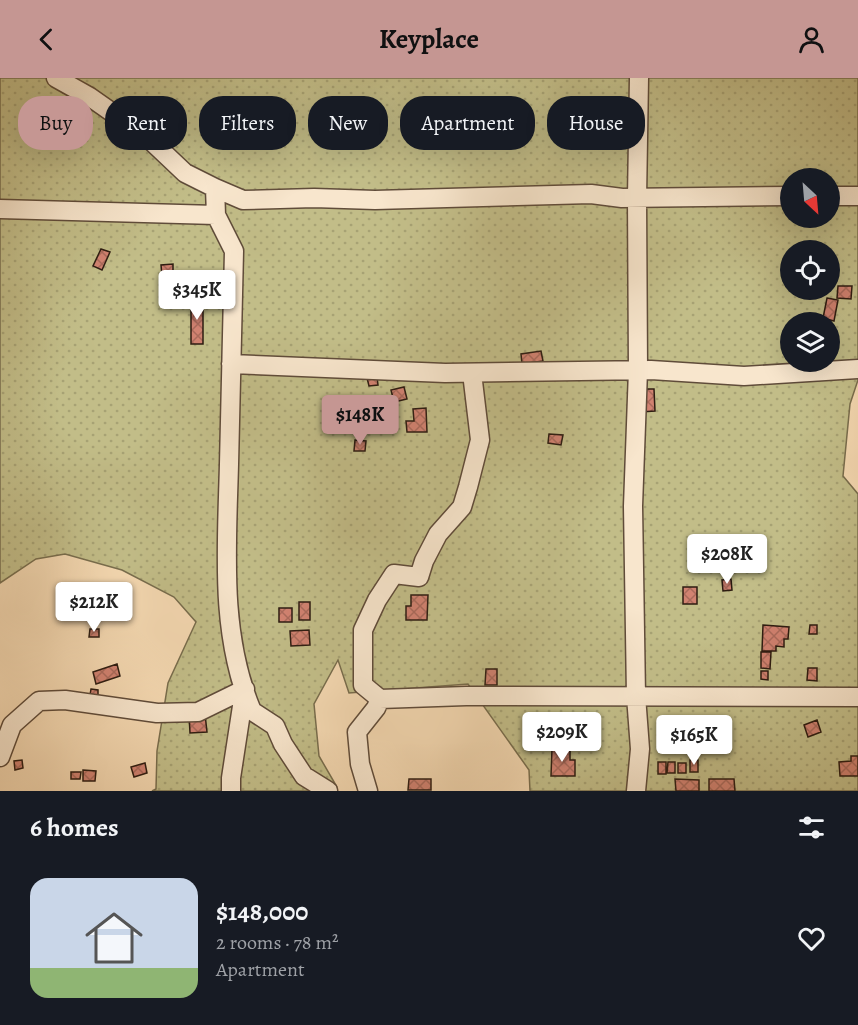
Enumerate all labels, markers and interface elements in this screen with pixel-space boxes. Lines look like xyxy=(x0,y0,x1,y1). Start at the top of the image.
text: Keyplace xyxy=(379,21,479,57)
icon: back xyxy=(30,23,63,56)
icon: person xyxy=(795,23,828,56)
chip: Buy xyxy=(18,96,93,150)
chip: Rent xyxy=(105,96,187,150)
chip: Filters xyxy=(199,96,296,150)
chip: New xyxy=(308,96,388,150)
chip: Apartment xyxy=(400,96,535,150)
chip: House xyxy=(547,96,645,150)
north arrow xyxy=(780,168,840,228)
map controls xyxy=(780,168,840,372)
button: locate xyxy=(780,240,840,300)
pin: $345K xyxy=(155,270,239,321)
text: $345K xyxy=(173,276,222,303)
button: layers xyxy=(780,312,840,372)
pin: $148K xyxy=(318,395,402,446)
text: $148K xyxy=(336,401,384,428)
pin: $208K xyxy=(685,534,769,585)
text: $208K xyxy=(701,540,753,567)
pin: $212K xyxy=(52,582,136,633)
text: $212K xyxy=(70,588,118,615)
pin: $209K xyxy=(520,712,604,763)
pin: $165K xyxy=(652,715,736,766)
text: $209K xyxy=(536,718,588,745)
text: $165K xyxy=(670,721,718,748)
text: 6 homes xyxy=(30,810,119,845)
icon: filters xyxy=(795,811,828,844)
text: $148,000 xyxy=(216,894,308,929)
icon: home xyxy=(78,902,150,974)
icon: heart xyxy=(795,922,828,955)
text: 2 rooms · 78 m² xyxy=(216,929,339,956)
text: Apartment xyxy=(216,956,305,983)

